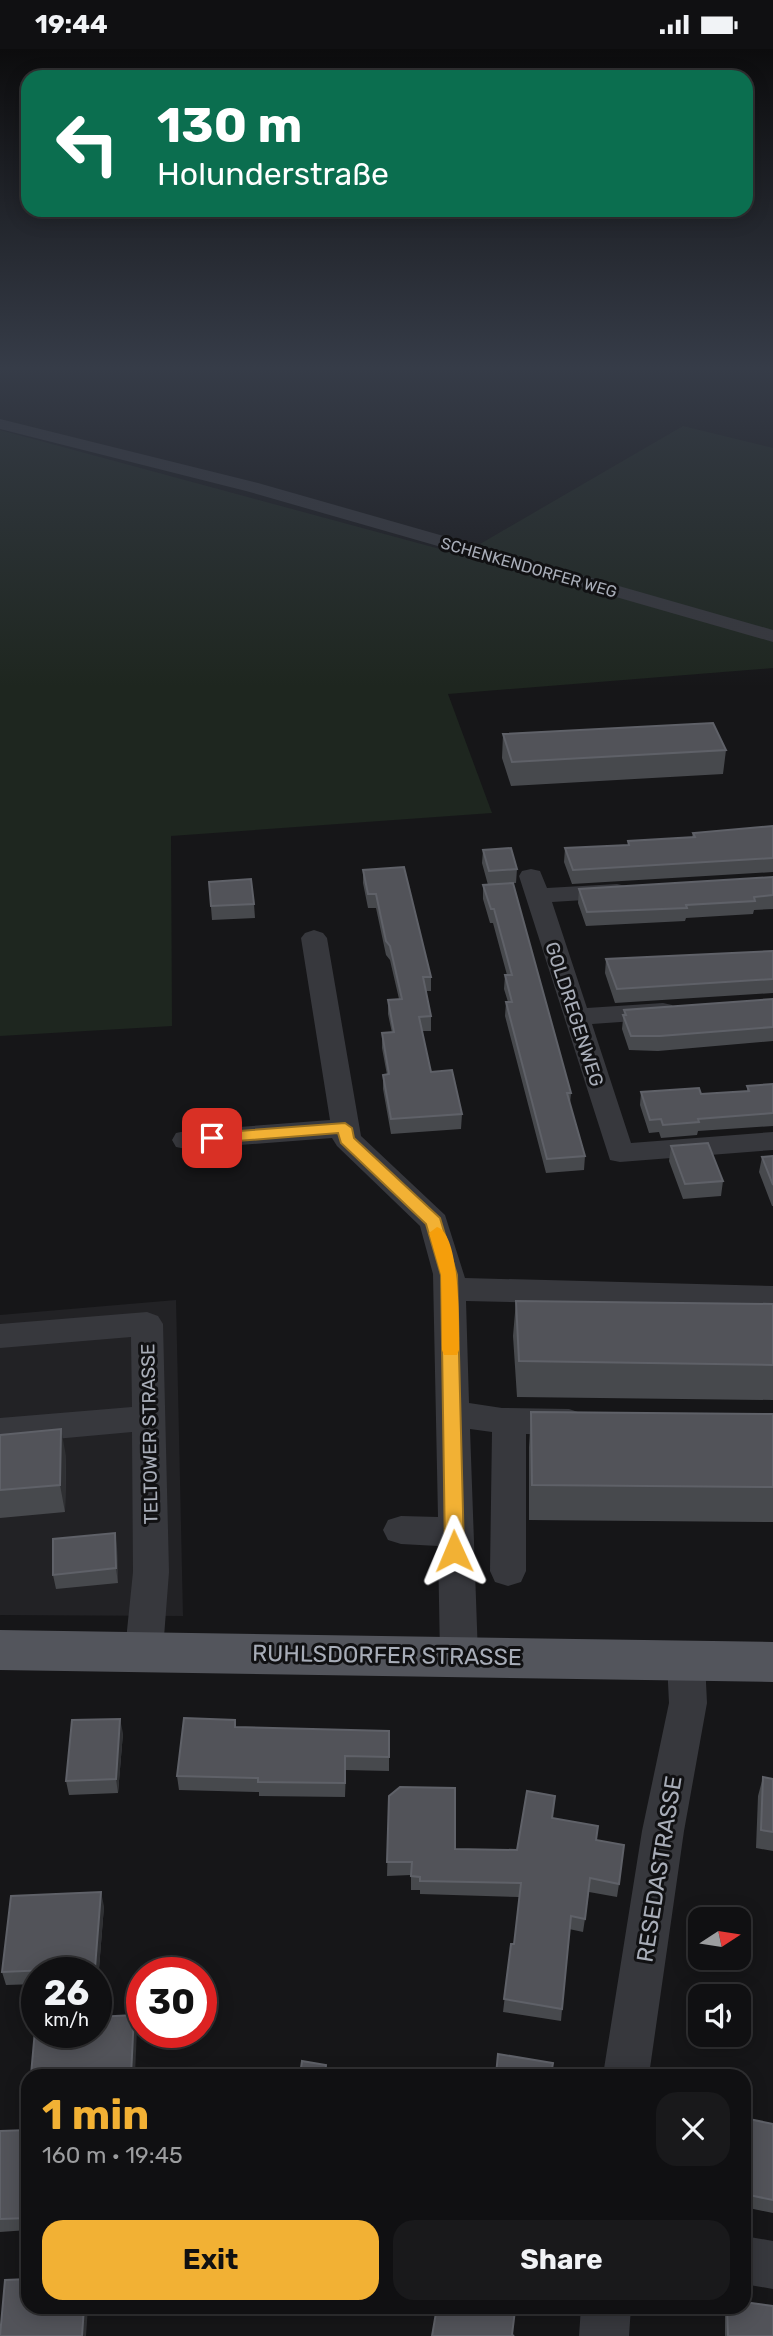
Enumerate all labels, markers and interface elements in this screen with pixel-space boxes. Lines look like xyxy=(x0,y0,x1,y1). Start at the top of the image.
text: 19:44 xyxy=(35,9,108,40)
text: 130 m xyxy=(157,96,302,154)
icon: left xyxy=(42,98,133,189)
text: Holunderstraße xyxy=(157,155,389,193)
street label: SCHENKENDORFER WEG xyxy=(439,533,619,602)
street label: GOLDREGENWEG xyxy=(540,939,609,1089)
pin xyxy=(182,1108,242,1168)
icon: arrive xyxy=(193,1119,231,1157)
street label: TELTOWER STRASSE xyxy=(136,1343,163,1525)
position arrow xyxy=(417,1514,491,1588)
street label: RUHLSDORFER STRASSE xyxy=(252,1639,522,1671)
street label: RESEDASTRASSE xyxy=(630,1774,688,1964)
north arrow xyxy=(688,1907,751,1971)
map controls xyxy=(688,1907,751,2047)
speed limit sign: 30 xyxy=(126,1957,217,2048)
text: 26 xyxy=(44,1972,89,2014)
button: sound xyxy=(688,1984,751,2047)
text: km/h xyxy=(44,2009,89,2031)
text: 1 min xyxy=(42,2090,149,2140)
button: close xyxy=(656,2092,730,2166)
text: 160 m · 19:45 xyxy=(42,2141,183,2169)
button: Exit xyxy=(42,2220,379,2300)
button: Share xyxy=(393,2220,730,2300)

